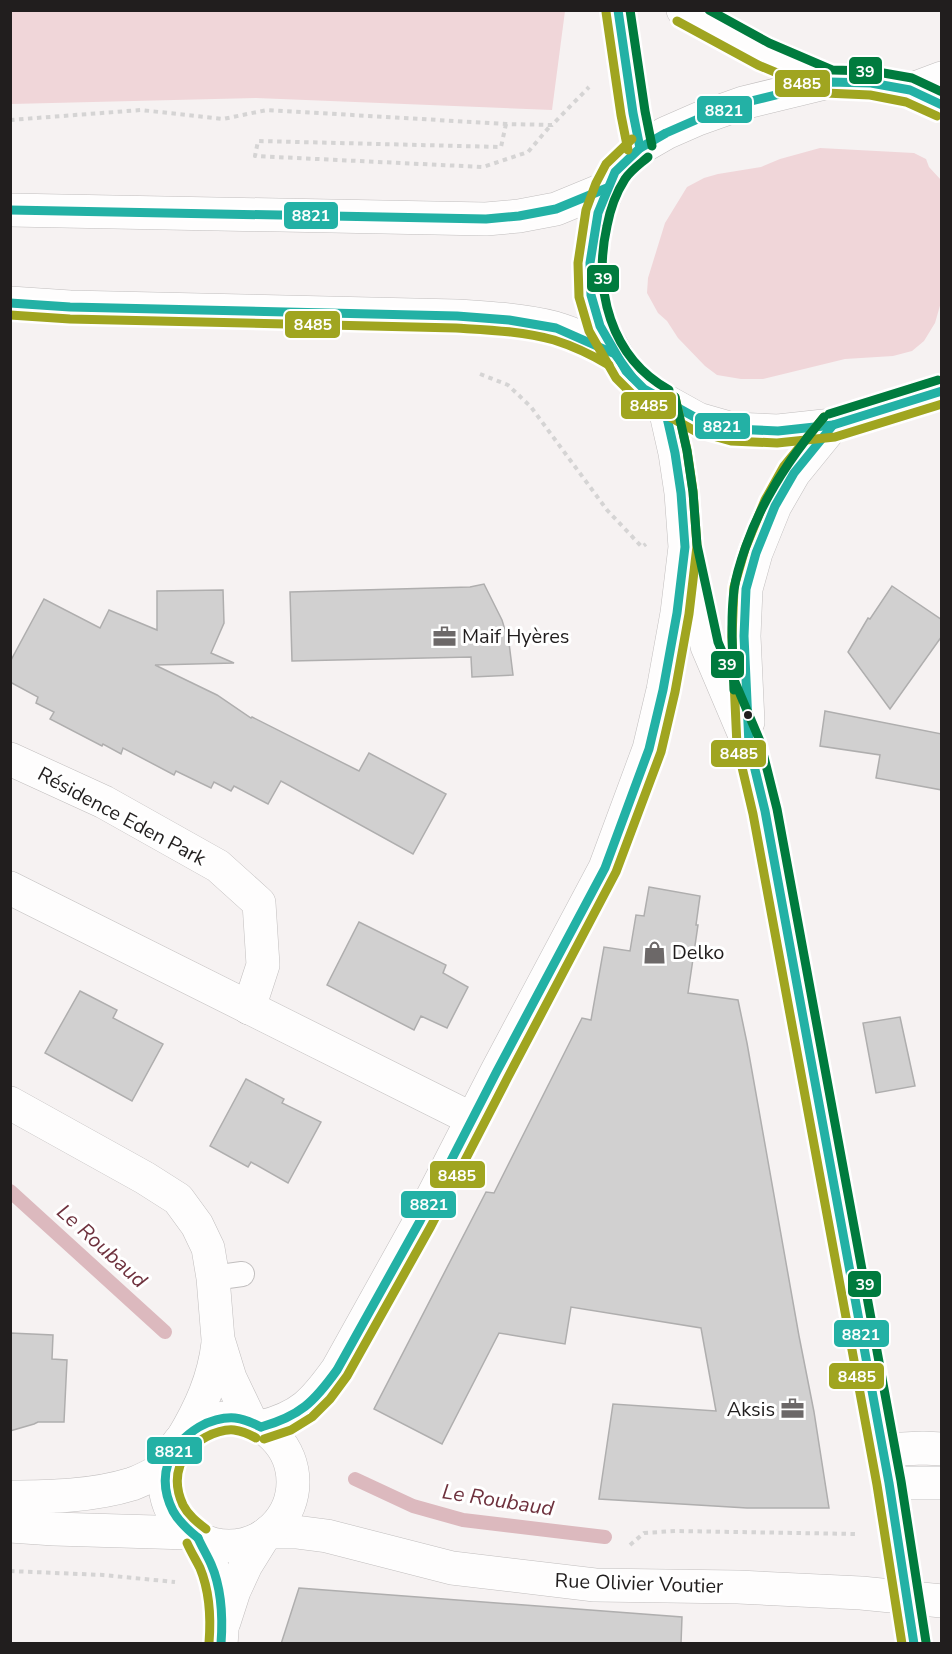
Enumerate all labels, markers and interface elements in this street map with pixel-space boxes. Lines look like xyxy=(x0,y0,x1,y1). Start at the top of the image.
line badge: 39 xyxy=(848,56,883,85)
text: 39 xyxy=(855,61,875,83)
line badge: 8485 xyxy=(774,69,831,98)
text: 8485 xyxy=(783,73,821,95)
line badge: 8821 xyxy=(696,95,753,124)
text: 8821 xyxy=(705,100,743,122)
line badge: 8821 xyxy=(283,201,339,230)
text: 8821 xyxy=(292,205,330,227)
line badge: 39 xyxy=(586,264,620,293)
text: 39 xyxy=(593,268,613,290)
line badge: 8485 xyxy=(284,310,341,339)
text: 8485 xyxy=(294,314,332,336)
line badge: 8485 xyxy=(620,391,677,420)
text: 8485 xyxy=(630,395,668,417)
line badge: 8821 xyxy=(694,412,751,440)
text: 8821 xyxy=(703,416,741,438)
office icon: Maif Hyères xyxy=(431,623,457,649)
place label: Maif Hyères xyxy=(462,623,569,650)
line badge: 39 xyxy=(710,650,745,679)
text: 39 xyxy=(717,654,737,676)
unlabelled marker xyxy=(742,709,754,721)
line badge: 8485 xyxy=(710,739,767,768)
text: 8485 xyxy=(720,743,758,765)
street label: Résidence Eden Park xyxy=(33,761,211,873)
shop icon: Delko xyxy=(641,939,667,965)
place label: Delko xyxy=(672,939,724,966)
line badge: 8485 xyxy=(429,1160,486,1189)
text: 8485 xyxy=(438,1165,476,1187)
line badge: 8821 xyxy=(400,1190,457,1219)
text: 8821 xyxy=(410,1194,448,1216)
water label: Le Roubaud xyxy=(51,1198,154,1295)
line badge: 39 xyxy=(847,1270,882,1298)
text: 39 xyxy=(855,1274,875,1296)
line badge: 8821 xyxy=(833,1319,890,1348)
text: 8821 xyxy=(842,1324,880,1346)
line badge: 8485 xyxy=(828,1362,885,1390)
text: 8485 xyxy=(838,1366,876,1388)
place label: Aksis xyxy=(727,1396,775,1423)
office icon: Aksis xyxy=(780,1396,806,1422)
line badge: 8821 xyxy=(146,1436,203,1465)
text: 8821 xyxy=(155,1441,193,1463)
water label: Le Roubaud xyxy=(440,1477,557,1523)
street label: Rue Olivier Voutier xyxy=(554,1567,724,1600)

